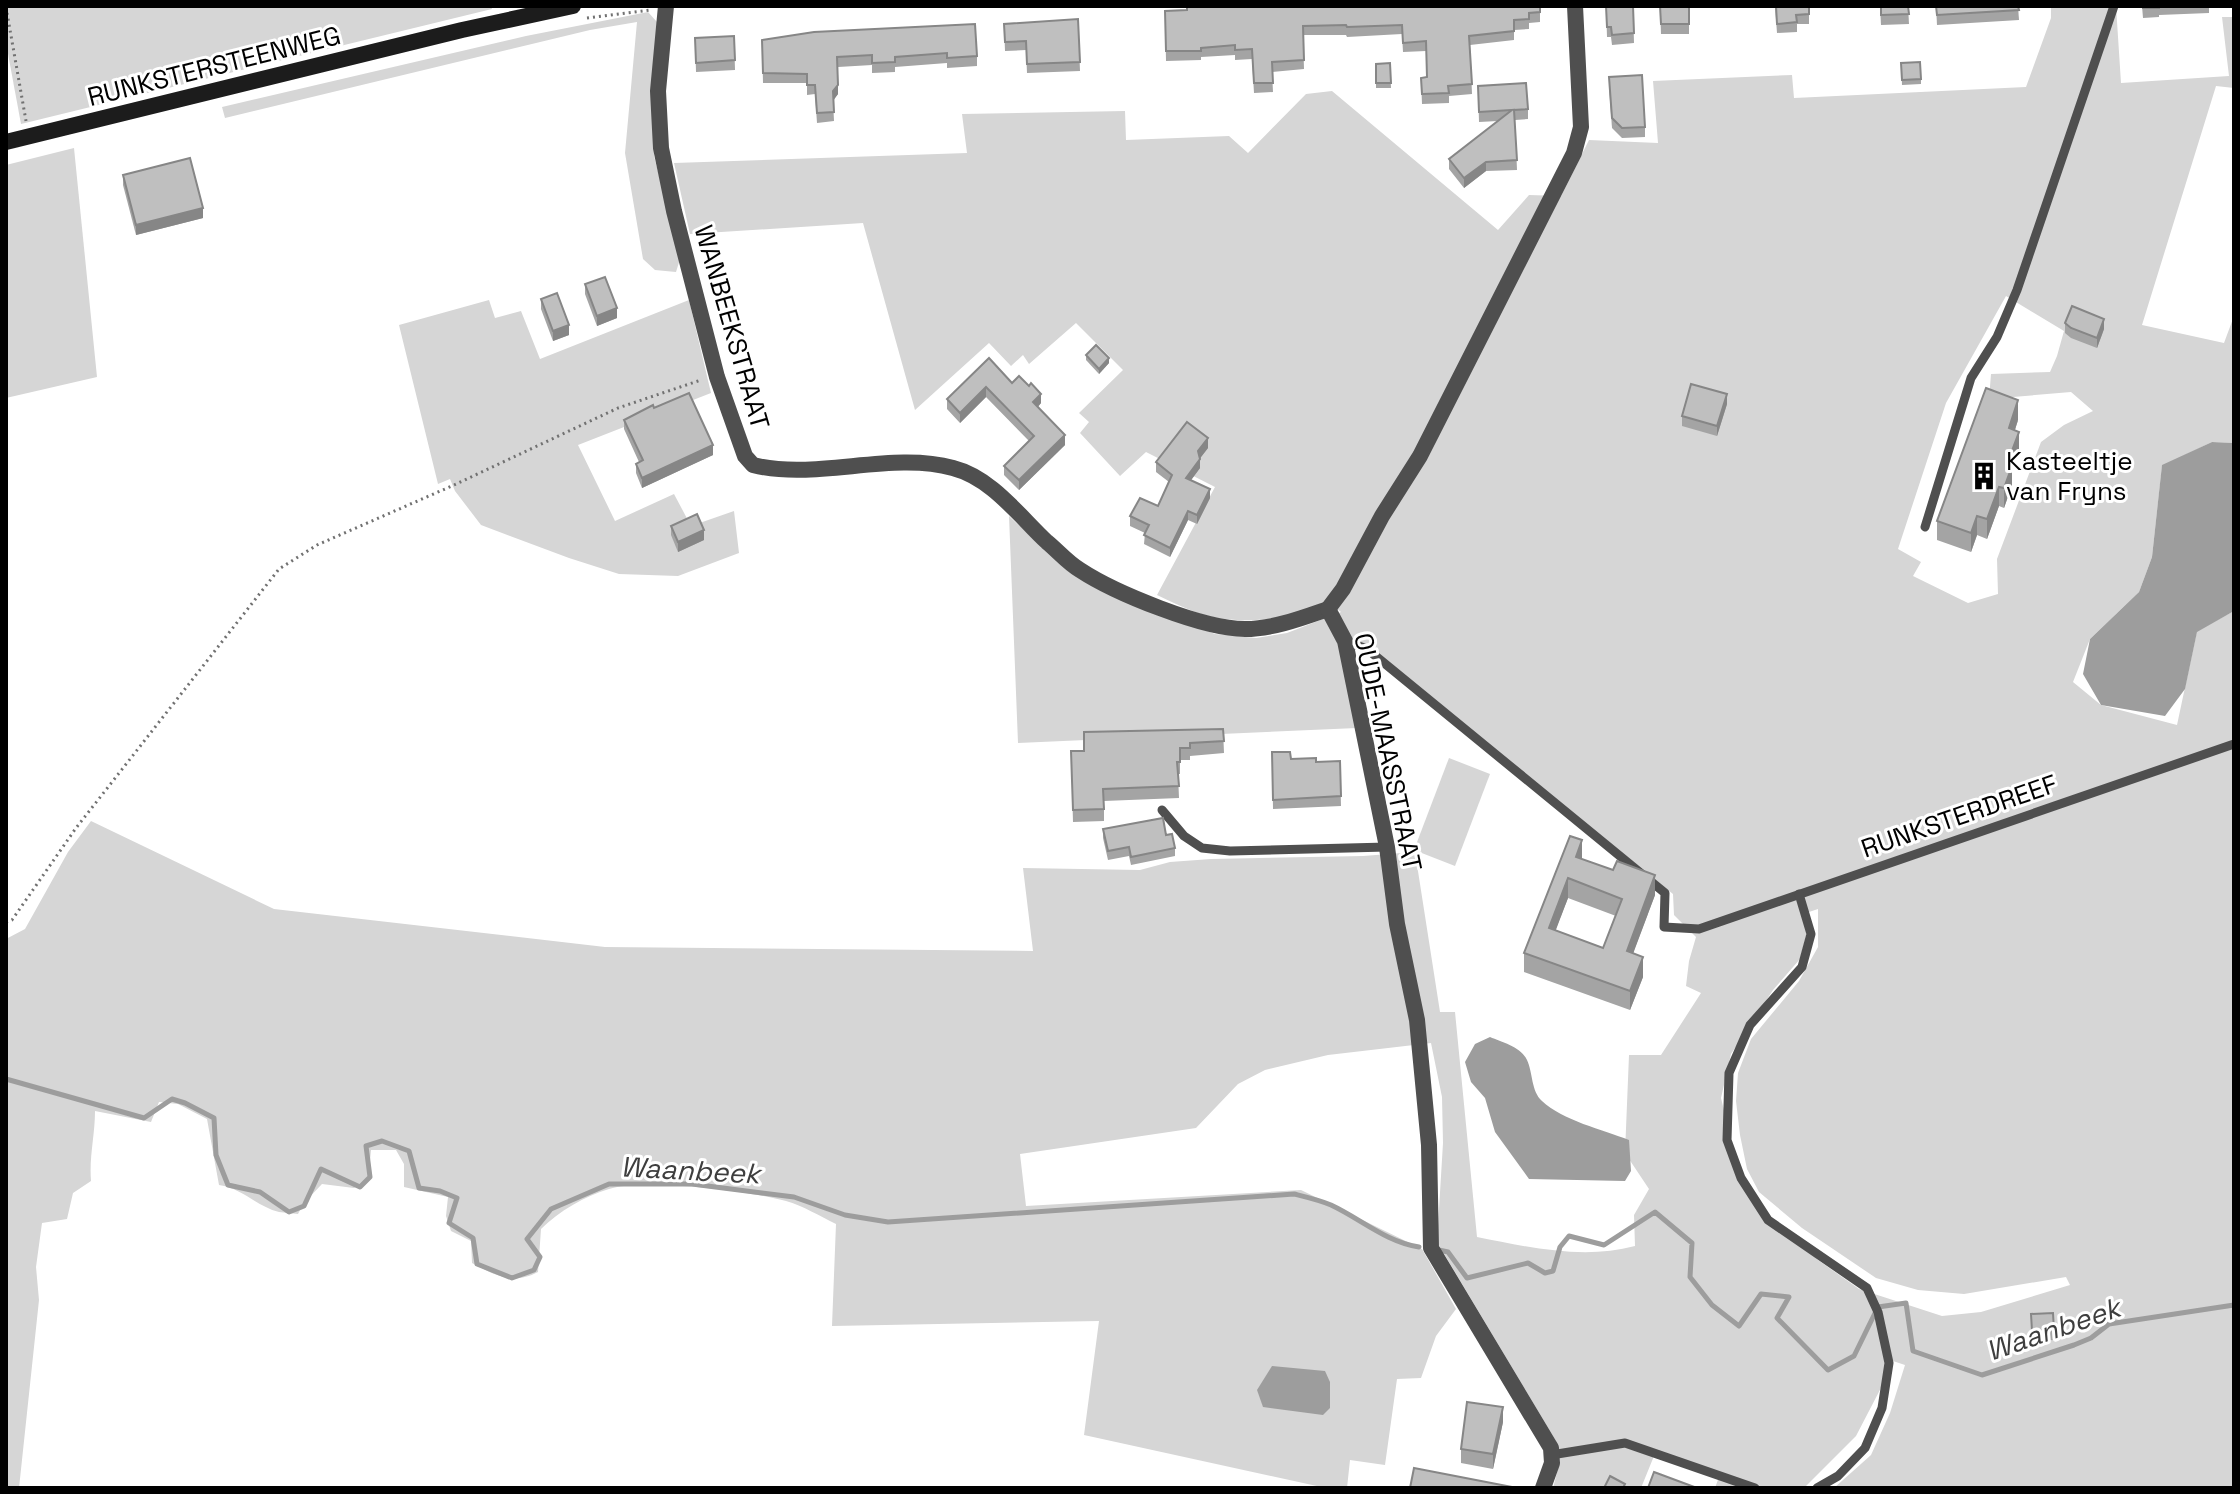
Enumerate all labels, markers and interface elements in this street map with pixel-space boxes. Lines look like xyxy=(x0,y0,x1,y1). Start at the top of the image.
street label: RUNKSTERSTEENWEG xyxy=(84,18,344,114)
street label: WANBEEKSTRAAT xyxy=(687,221,777,433)
place label: Kasteeltje van Fryns xyxy=(2006,444,2133,508)
building icon: Kasteeltje van Fryns xyxy=(1969,461,1999,491)
street label: OUDE-MAASSTRAAT xyxy=(1346,630,1430,874)
street label: RUNKSTERDREEF xyxy=(1856,767,2062,865)
water label: Waanbeek xyxy=(619,1148,764,1192)
water label: Waanbeek xyxy=(1981,1288,2128,1369)

